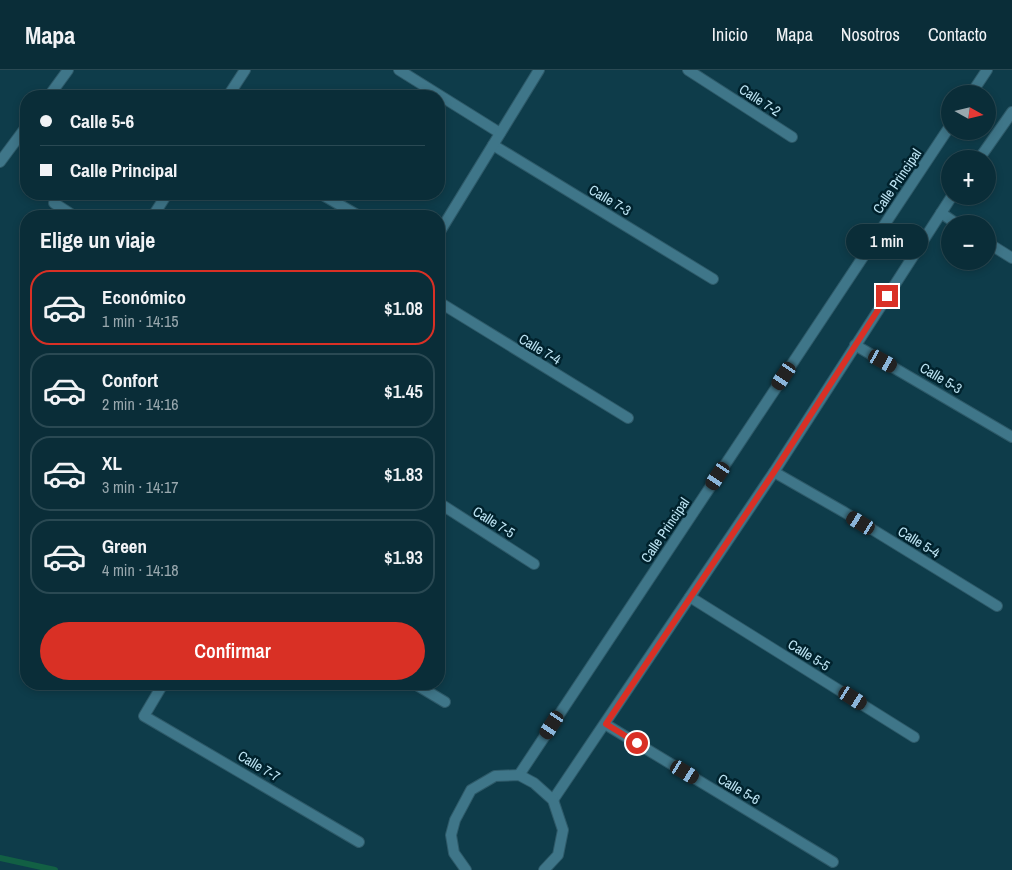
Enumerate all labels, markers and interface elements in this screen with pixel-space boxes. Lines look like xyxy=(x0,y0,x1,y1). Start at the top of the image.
text: Mapa xyxy=(25,19,75,51)
text: Inicio xyxy=(712,22,748,47)
text: Mapa xyxy=(776,22,813,47)
text: Nosotros xyxy=(841,22,900,47)
text: Contacto xyxy=(928,22,987,47)
street label: Calle 7-2 xyxy=(736,80,784,120)
north arrow xyxy=(941,85,996,140)
map controls xyxy=(941,85,996,270)
text: Calle 5-6 xyxy=(70,108,134,134)
street label: Calle Principal xyxy=(869,145,925,217)
button: + xyxy=(941,150,996,205)
text: Calle Principal xyxy=(70,157,177,183)
street label: Calle 7-3 xyxy=(586,180,634,220)
button: − xyxy=(941,215,996,270)
callout: 1 min xyxy=(846,224,928,258)
text: Elige un viaje xyxy=(40,225,155,255)
text: 1 min xyxy=(870,230,904,252)
text: Económico xyxy=(102,284,186,310)
icon: car xyxy=(42,285,87,330)
route end xyxy=(876,285,898,307)
text: $1.08 xyxy=(384,295,423,321)
text: 1 min · 14:15 xyxy=(102,310,179,332)
street label: Calle 7-4 xyxy=(516,329,565,369)
car xyxy=(866,347,899,375)
street label: Calle 5-3 xyxy=(917,358,965,398)
car xyxy=(769,359,798,393)
text: Confort xyxy=(102,367,158,393)
icon: car xyxy=(42,368,87,413)
text: $1.45 xyxy=(384,378,423,404)
text: 2 min · 14:16 xyxy=(102,393,179,415)
text: XL xyxy=(102,450,122,476)
icon: car xyxy=(42,451,87,496)
car xyxy=(703,459,732,493)
text: $1.83 xyxy=(384,461,423,487)
text: 3 min · 14:17 xyxy=(102,476,179,498)
street label: Calle Principal xyxy=(637,494,693,566)
street label: Calle 7-5 xyxy=(470,502,518,542)
car xyxy=(844,509,877,537)
street label: Calle 5-4 xyxy=(895,522,944,562)
text: Green xyxy=(102,533,147,559)
icon: car xyxy=(42,534,87,579)
text: $1.93 xyxy=(384,544,423,570)
text: 4 min · 14:18 xyxy=(102,559,179,581)
button: Confirmar xyxy=(40,622,425,680)
street label: Calle 5-5 xyxy=(785,635,833,675)
car xyxy=(836,684,869,712)
car xyxy=(537,708,566,742)
route start xyxy=(626,732,648,754)
street label: Calle 7-7 xyxy=(235,746,283,786)
car xyxy=(668,758,701,786)
street label: Calle 5-6 xyxy=(715,769,763,809)

